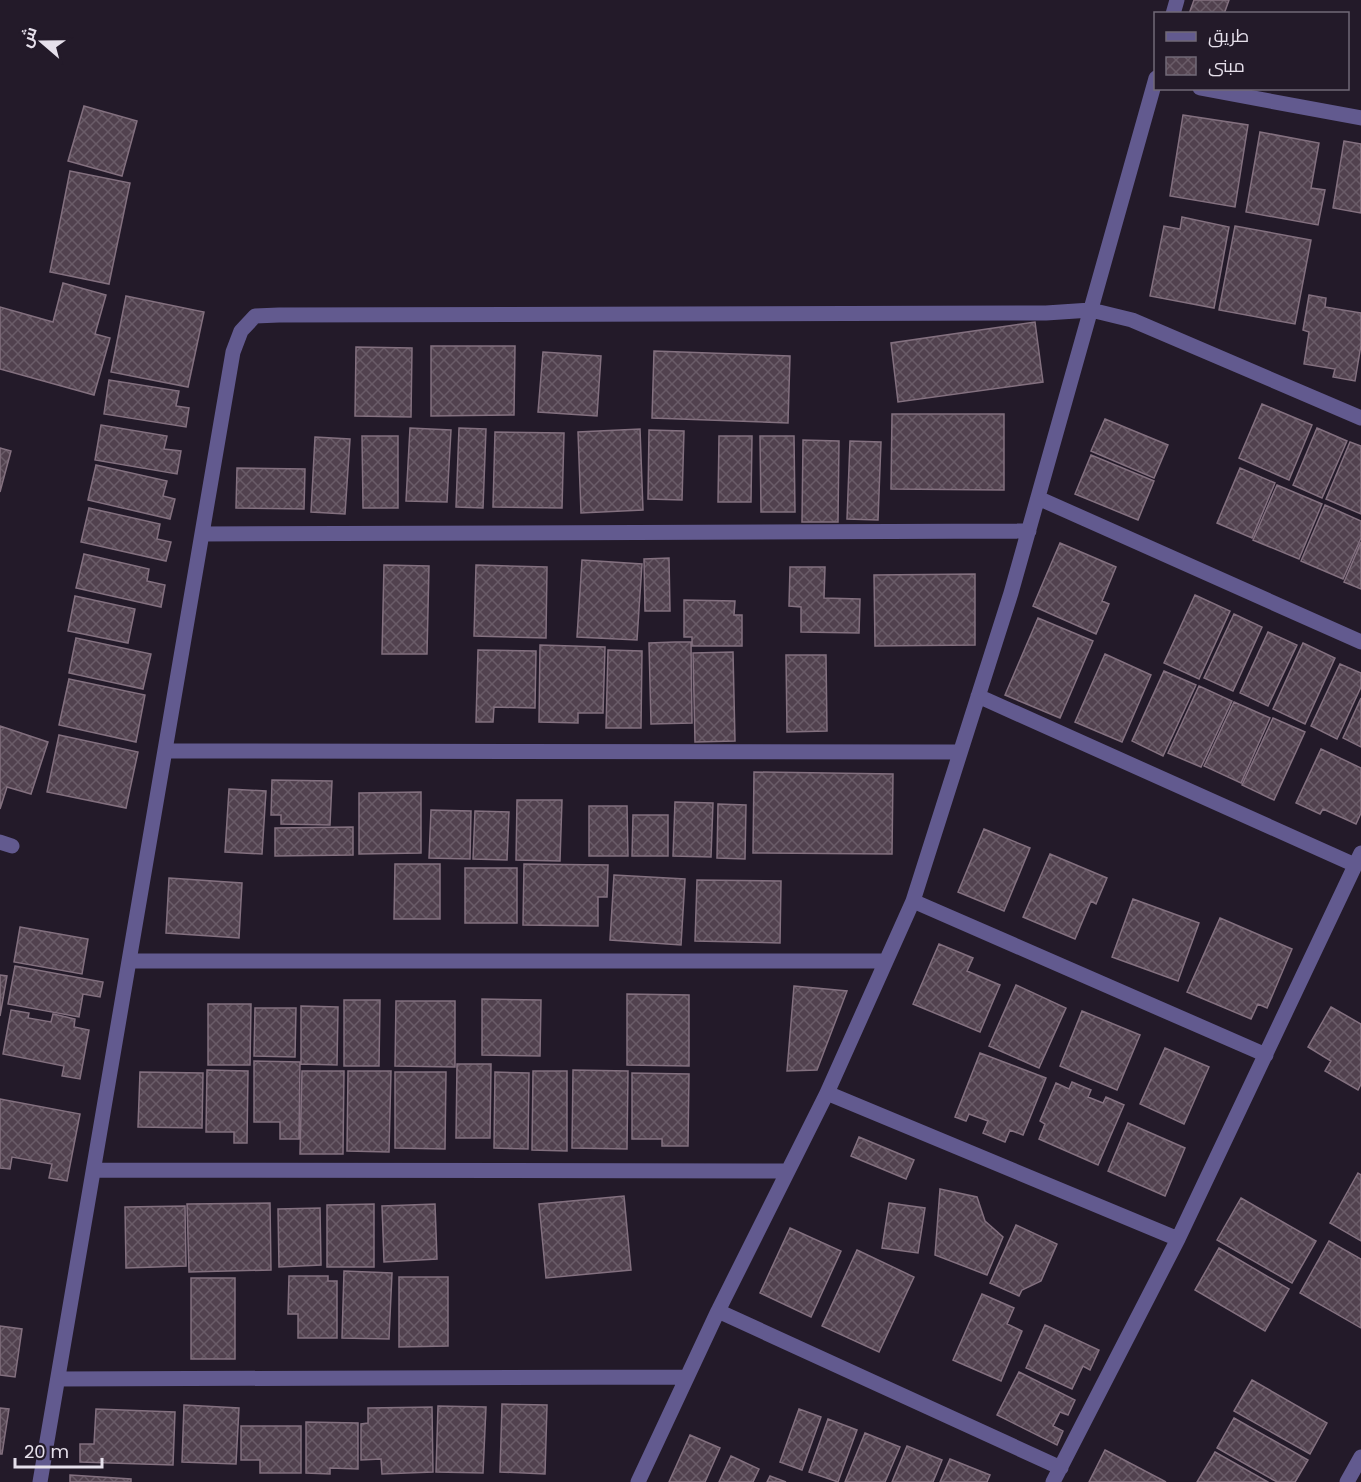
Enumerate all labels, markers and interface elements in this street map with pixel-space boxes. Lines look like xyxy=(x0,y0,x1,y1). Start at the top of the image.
north arrow xyxy=(12,12,72,72)
legend xyxy=(1154,12,1349,90)
text: ش xyxy=(14,23,43,51)
text: طريق xyxy=(1208,23,1249,48)
text: مبنى xyxy=(1208,53,1245,78)
scale bar xyxy=(15,1431,102,1469)
text: 20 m xyxy=(24,1439,69,1464)

